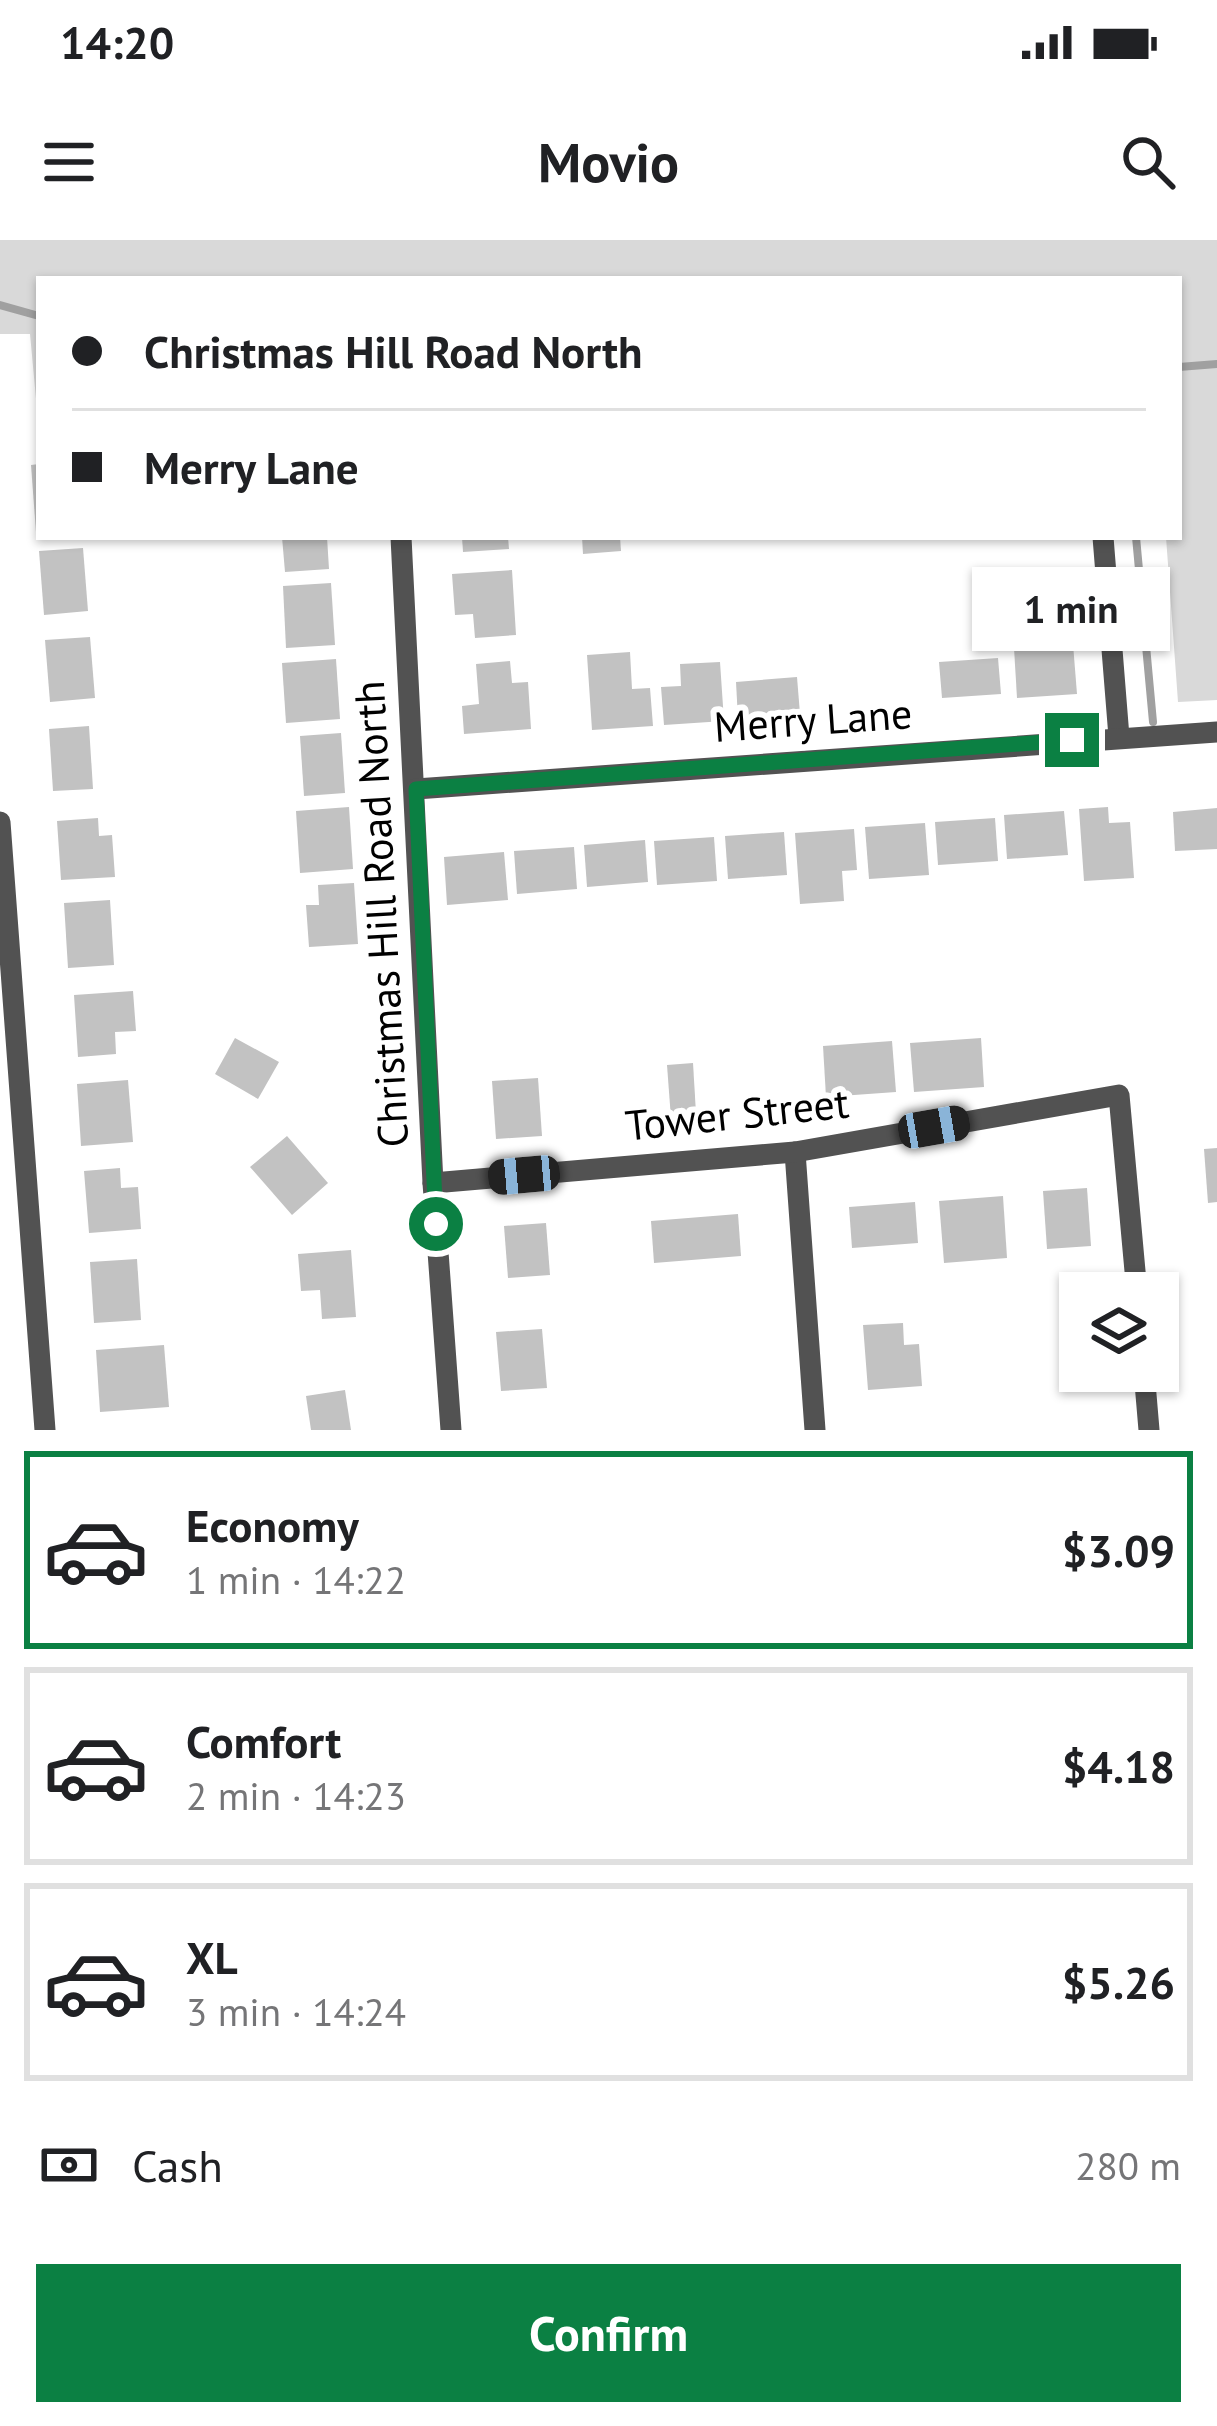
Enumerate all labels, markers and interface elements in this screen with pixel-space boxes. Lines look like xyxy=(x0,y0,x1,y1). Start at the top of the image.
text: 14:20 xyxy=(60,13,174,71)
text: Movio xyxy=(538,127,679,197)
icon: menu xyxy=(36,129,102,195)
icon: search xyxy=(1115,129,1181,195)
text: Christmas Hill Road North xyxy=(144,322,643,380)
text: Merry Lane xyxy=(144,438,359,496)
callout: 1 min xyxy=(973,566,1171,650)
text: 1 min xyxy=(1023,583,1119,634)
street label: Christmas Hill Road North xyxy=(341,679,420,1149)
street label: Merry Lane xyxy=(712,685,914,754)
route end xyxy=(1045,713,1099,767)
street label: Tower Street xyxy=(622,1074,851,1153)
car xyxy=(895,1103,973,1151)
car xyxy=(487,1154,561,1196)
route start xyxy=(409,1197,463,1251)
map controls xyxy=(1059,1272,1179,1392)
button: layers xyxy=(1059,1272,1179,1392)
icon: car xyxy=(42,1496,150,1604)
text: Economy xyxy=(186,1496,359,1554)
text: $3.09 xyxy=(1062,1521,1175,1579)
text: 1 min · 14:22 xyxy=(186,1554,406,1605)
icon: car xyxy=(42,1712,150,1820)
text: Comfort xyxy=(186,1712,341,1770)
text: $4.18 xyxy=(1062,1737,1175,1795)
text: 2 min · 14:23 xyxy=(186,1770,406,1821)
icon: car xyxy=(42,1928,150,2036)
text: XL xyxy=(186,1928,238,1986)
text: $5.26 xyxy=(1062,1953,1175,2011)
text: 3 min · 14:24 xyxy=(186,1986,406,2037)
icon: cash xyxy=(36,2132,102,2198)
text: Cash xyxy=(132,2136,223,2194)
text: 280 m xyxy=(1075,2140,1181,2191)
button: Confirm xyxy=(36,2264,1181,2402)

